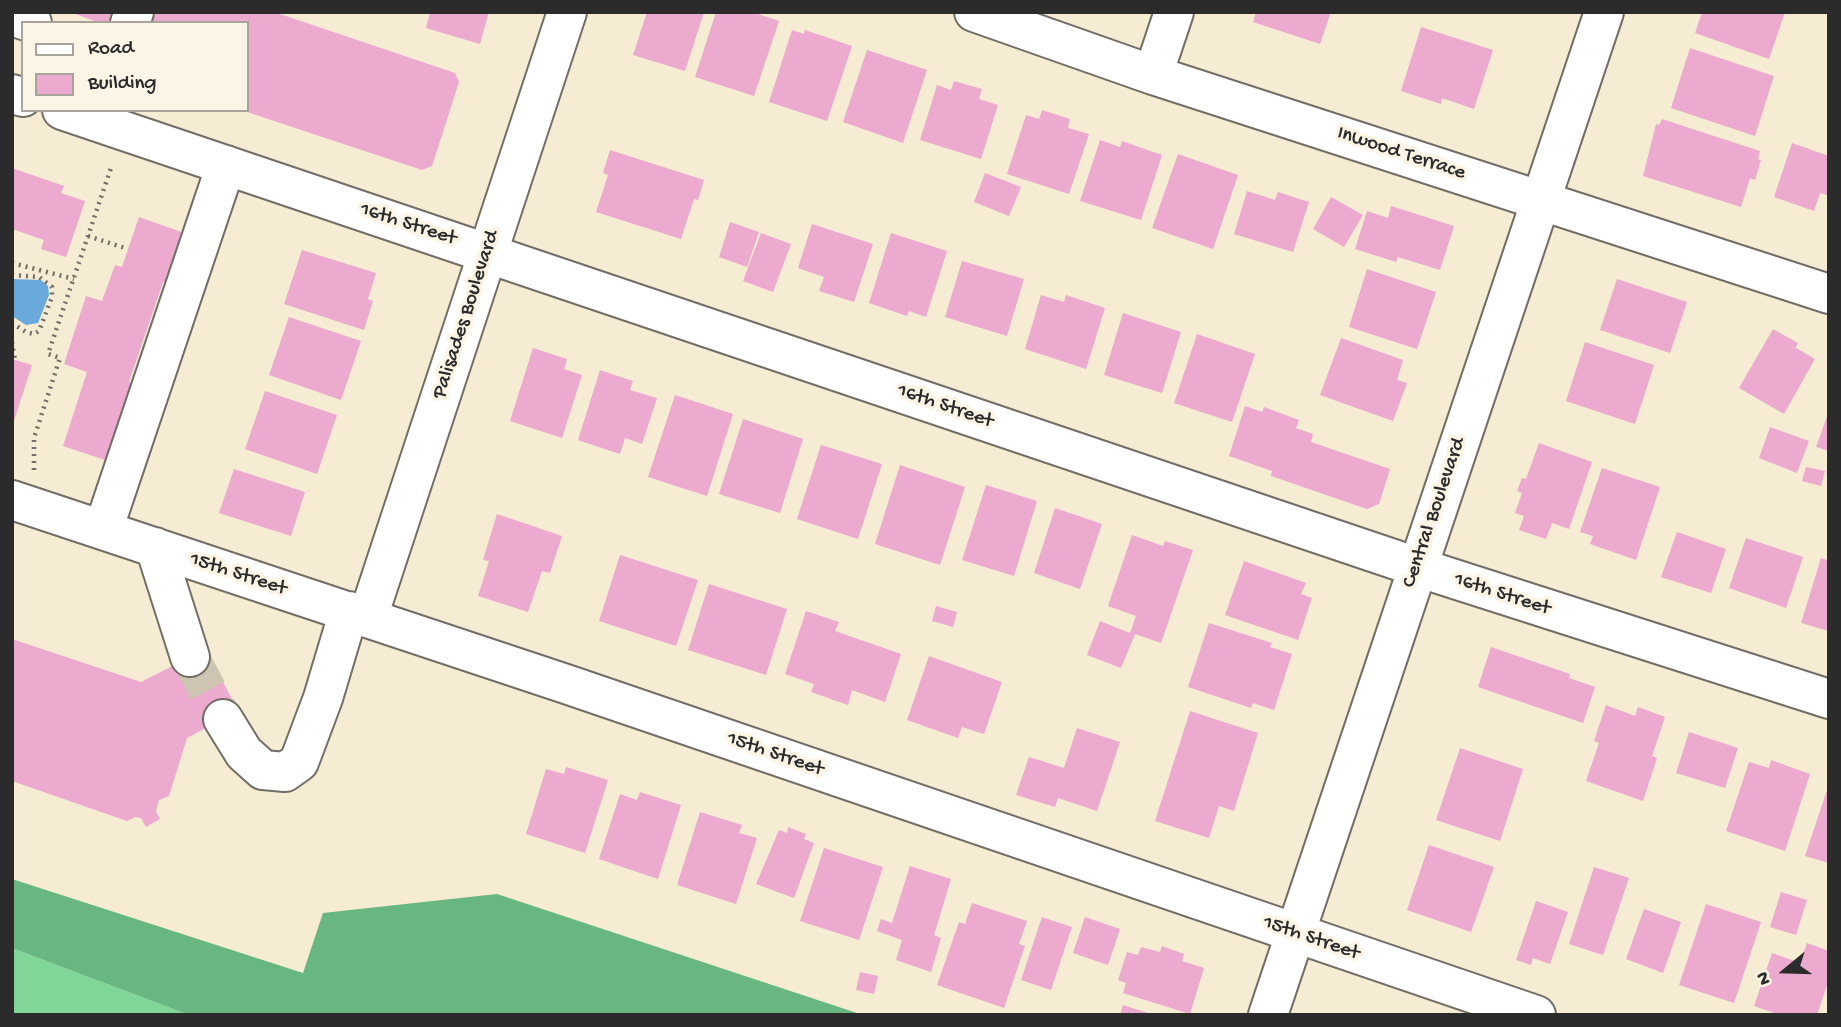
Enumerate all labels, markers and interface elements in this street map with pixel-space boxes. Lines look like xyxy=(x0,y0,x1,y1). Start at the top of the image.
legend xyxy=(21,21,248,112)
text: Road xyxy=(88,37,134,62)
text: Building xyxy=(88,72,157,97)
street label: Inwood Terrace xyxy=(1333,121,1469,187)
street label: 16th Street xyxy=(357,198,459,252)
street label: Palisades Boulevard xyxy=(428,228,506,402)
street label: 16th Street xyxy=(894,379,996,435)
street label: Central Boulevard xyxy=(1398,435,1472,591)
street label: 15th Street xyxy=(186,548,290,602)
street label: 16th Street xyxy=(1451,568,1553,622)
street label: 15th Street xyxy=(723,727,827,783)
street label: 15th Street xyxy=(1259,911,1363,967)
north arrow xyxy=(1750,936,1820,1006)
text: N xyxy=(1752,968,1778,988)

